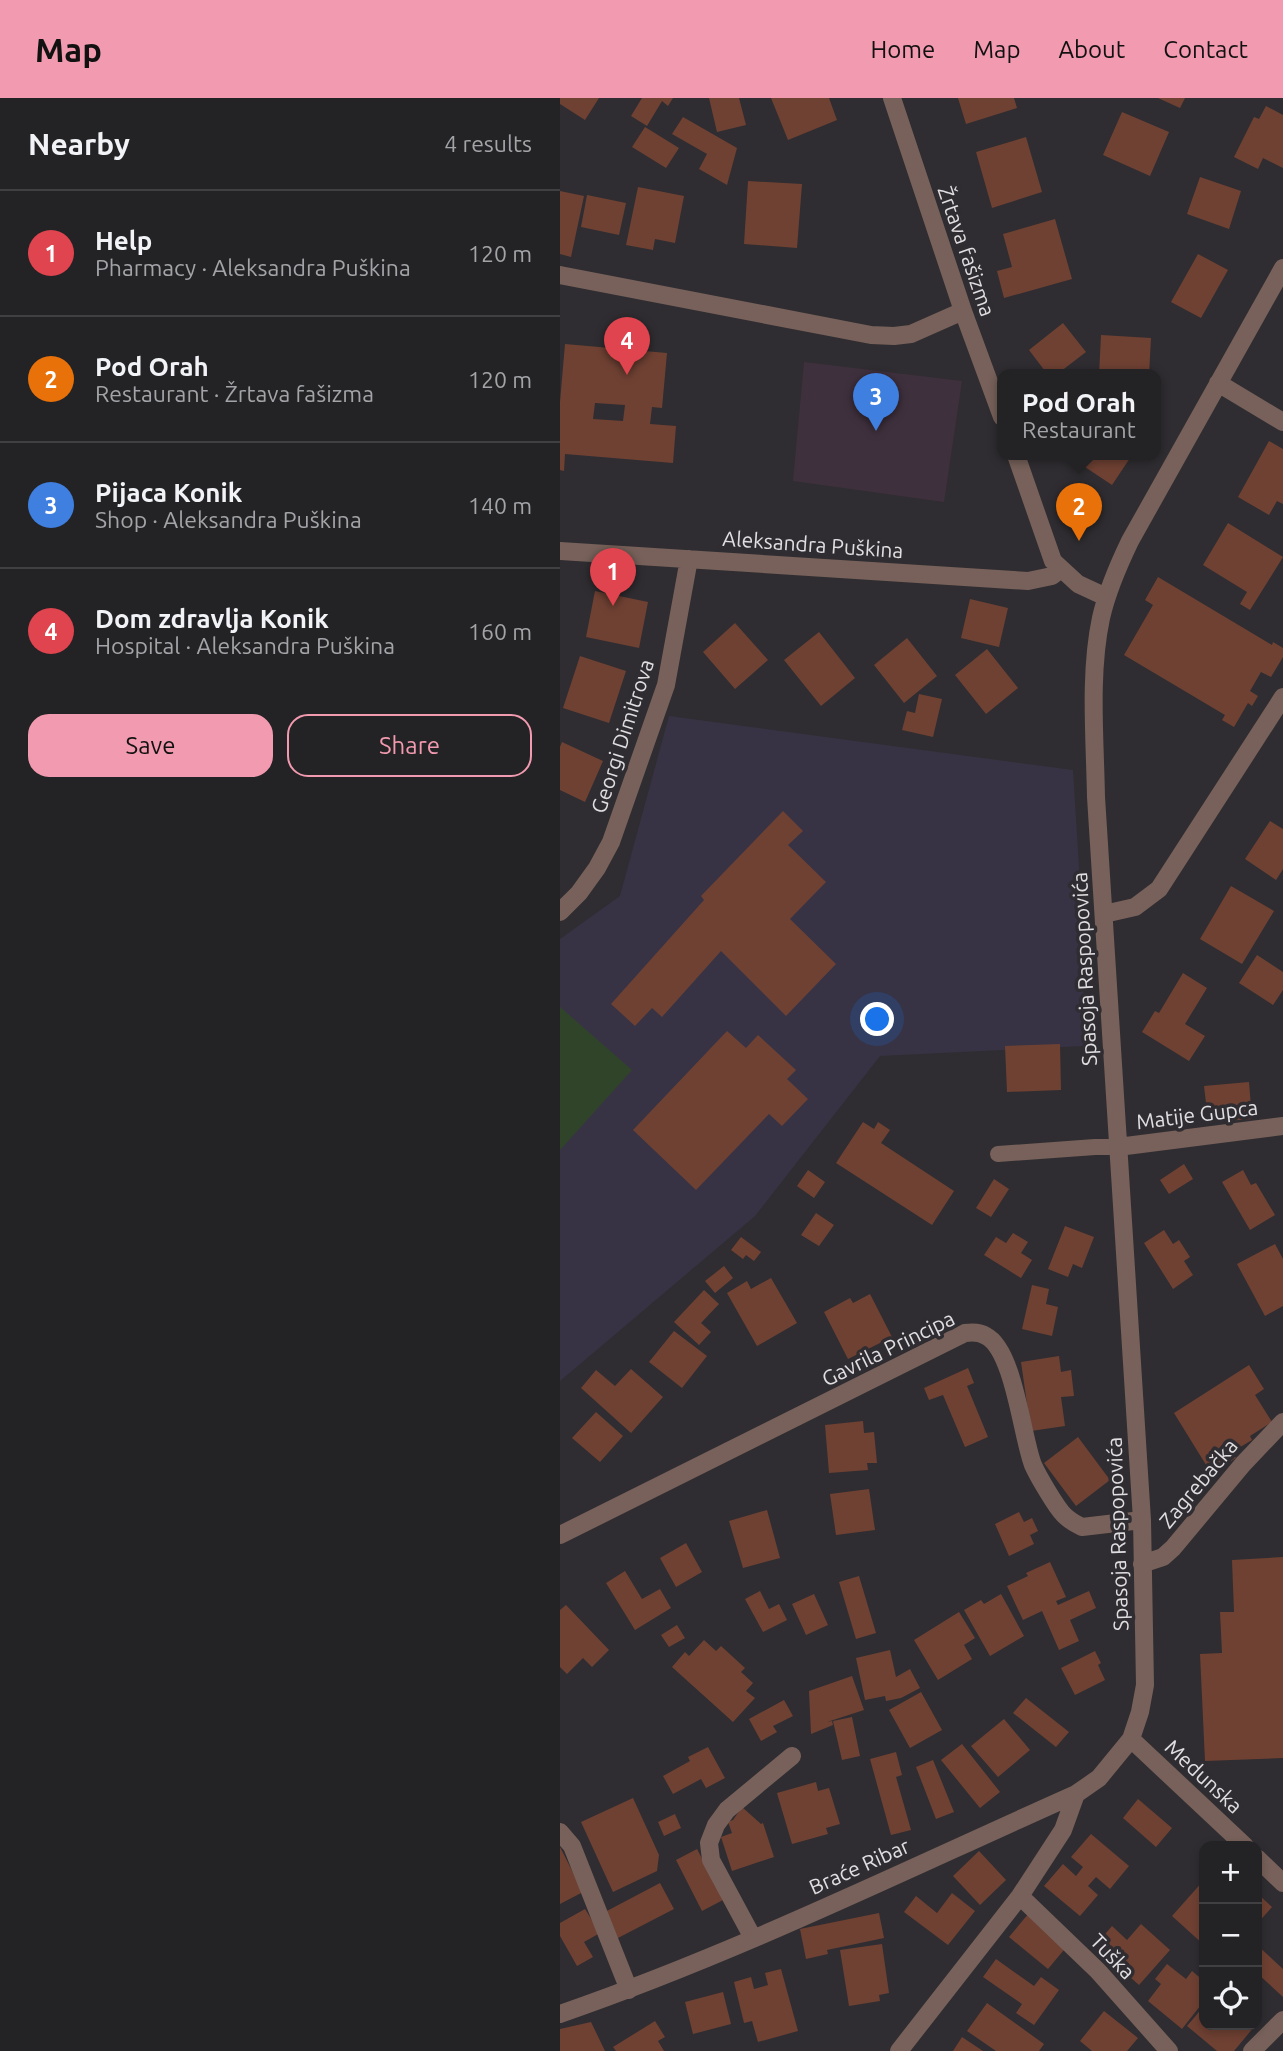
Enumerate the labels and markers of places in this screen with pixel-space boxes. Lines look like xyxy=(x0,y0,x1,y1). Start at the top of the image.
pin: 4 xyxy=(604,317,650,375)
pin: 3 xyxy=(853,373,899,431)
pin: 2 xyxy=(1056,483,1102,541)
pin: 1 xyxy=(590,548,636,606)

